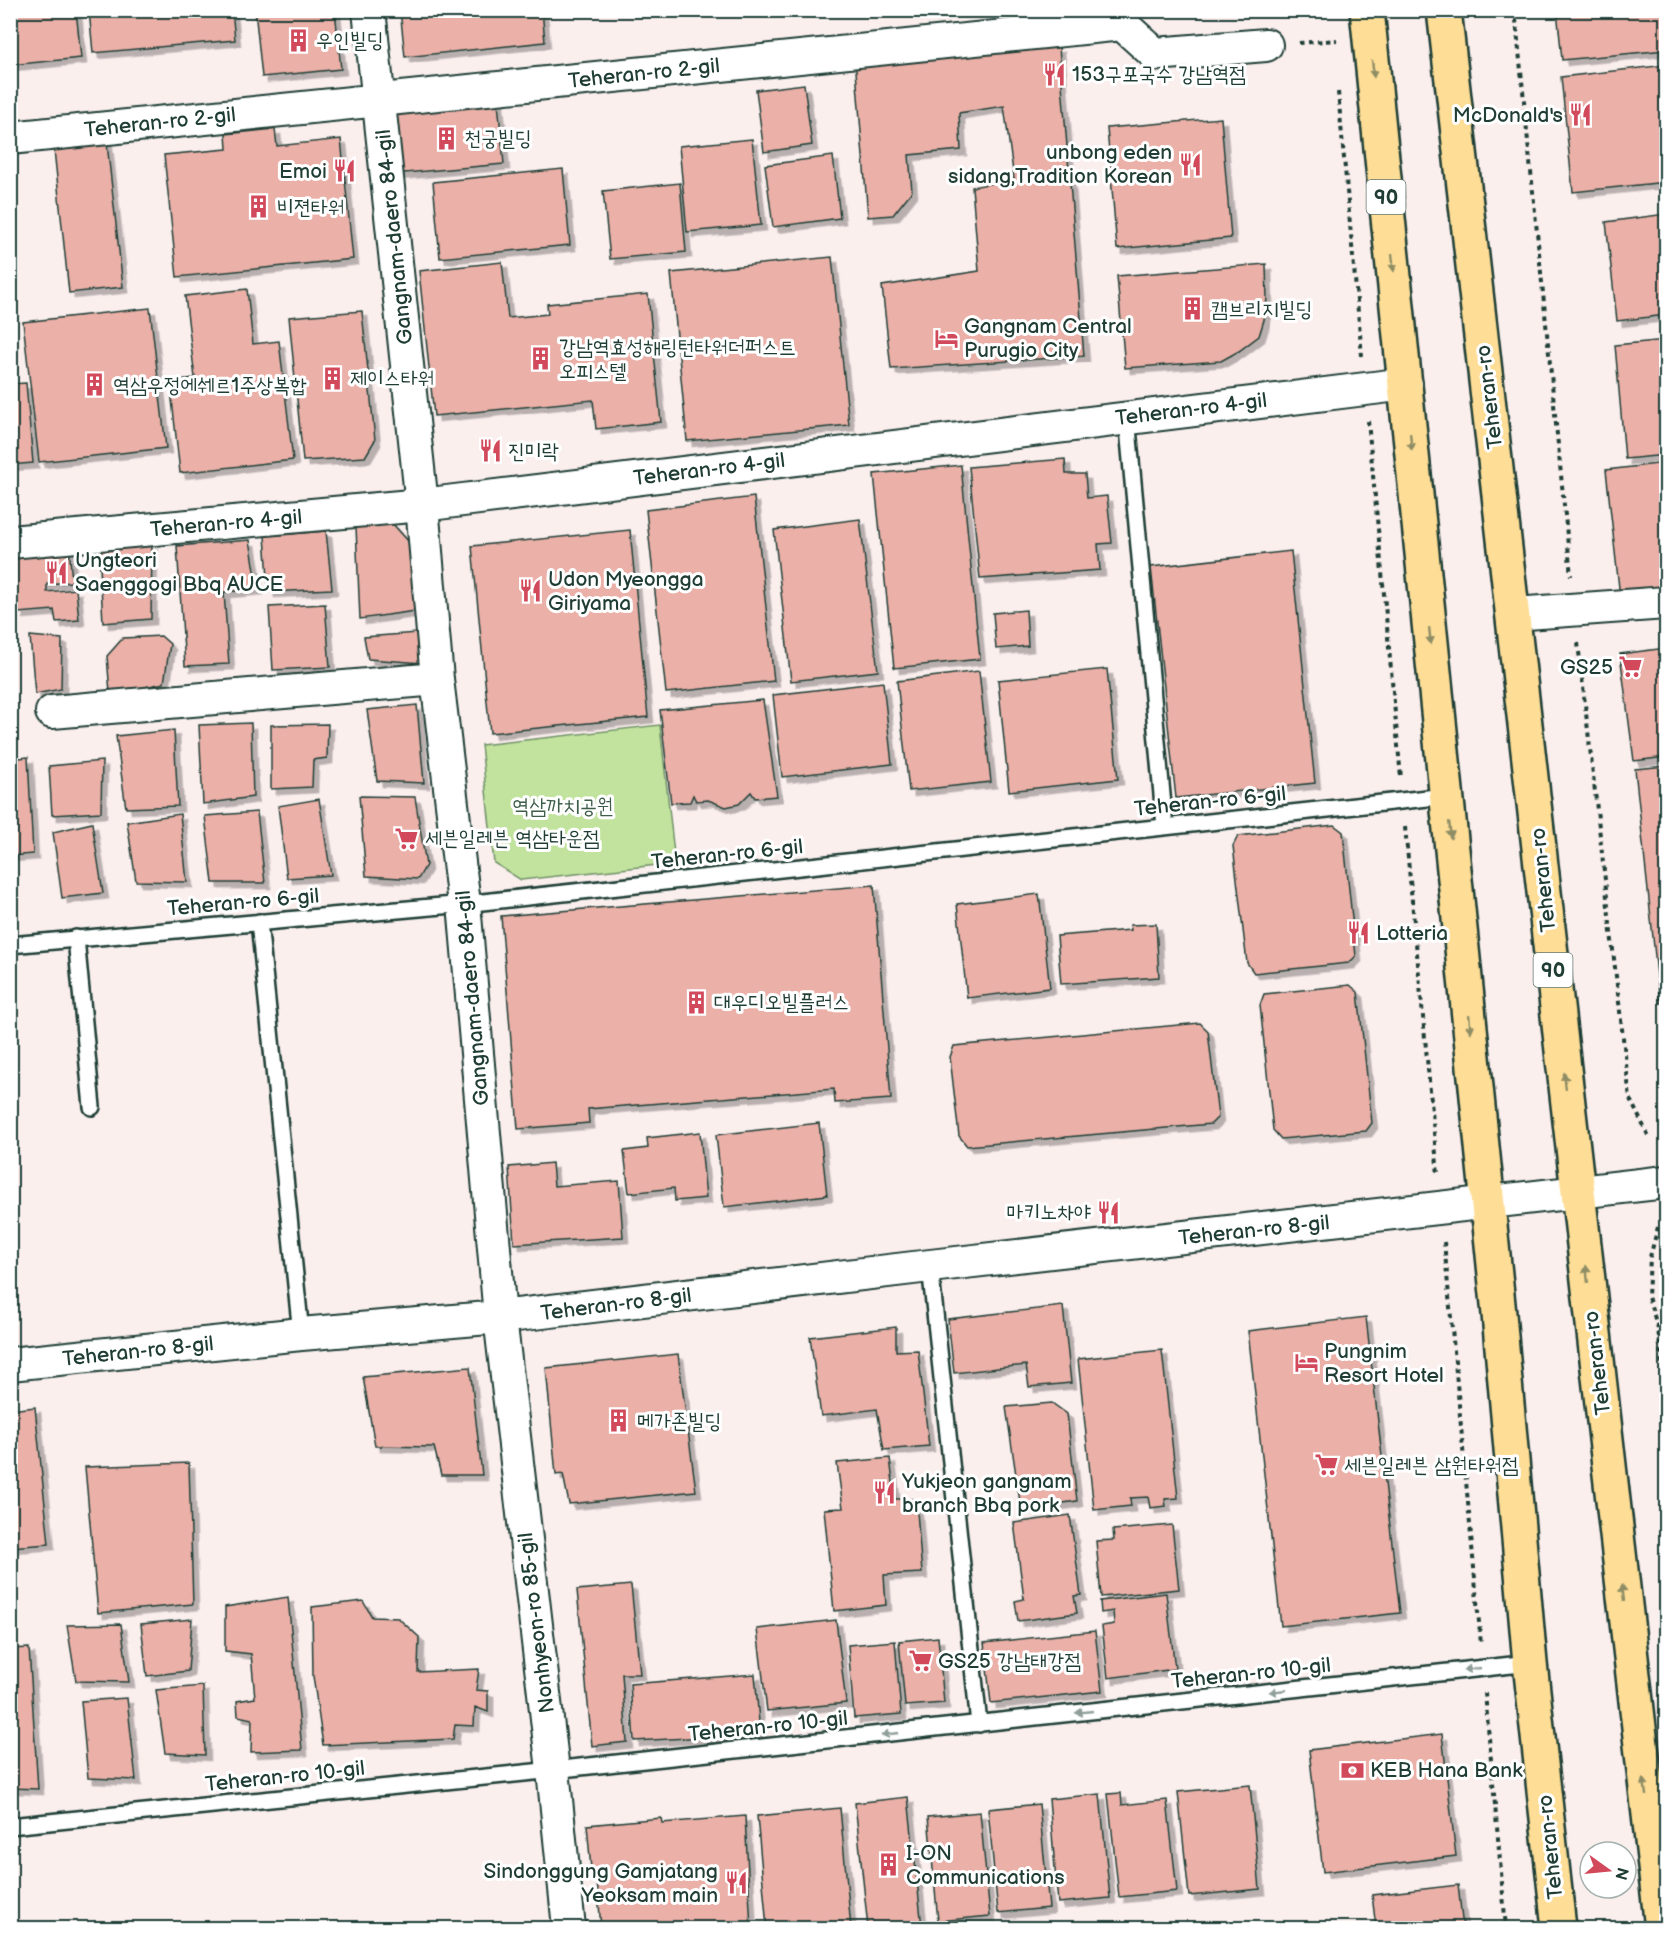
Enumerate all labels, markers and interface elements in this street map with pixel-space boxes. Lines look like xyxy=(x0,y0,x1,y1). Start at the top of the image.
building icon: 우인빌딩 xyxy=(285,27,311,53)
place label: 우인빌딩 xyxy=(316,28,384,53)
street label: Teheran-ro 2-gil xyxy=(567,53,721,94)
one-way arrow xyxy=(1368,59,1378,78)
restaurant icon: 153구포국수 강남역점 xyxy=(1041,61,1067,87)
place label: 153구포국수 강남역점 xyxy=(1072,62,1246,87)
street label: Teheran-ro 2-gil xyxy=(83,102,237,143)
restaurant icon: McDonald's xyxy=(1568,102,1594,128)
place label: McDonald's xyxy=(1453,103,1563,128)
building icon: 천궁빌딩 xyxy=(433,125,459,151)
place label: 천궁빌딩 xyxy=(464,126,532,151)
street label: Gangnam-daero 84-gil xyxy=(371,128,418,346)
place label: unbong eden sidang,Tradition Korean xyxy=(948,140,1172,189)
restaurant icon: unbong eden sidang,Tradition Korean xyxy=(1177,151,1203,177)
restaurant icon: Emoi xyxy=(332,158,358,184)
place label: Emoi xyxy=(279,159,327,184)
road number: 90 xyxy=(1366,180,1406,214)
building icon: 비젼타워 xyxy=(246,194,272,220)
place label: 비젼타워 xyxy=(277,195,345,220)
one-way arrow xyxy=(1388,253,1398,272)
building icon: 캠브리지빌딩 xyxy=(1180,296,1206,322)
place label: 캠브리지빌딩 xyxy=(1211,297,1312,322)
place label: Gangnam Central Purugio City xyxy=(964,314,1132,363)
hotel icon: Gangnam Central Purugio City xyxy=(933,325,959,351)
place label: 강남역효성해링턴타워더퍼스트 오피스텔 xyxy=(559,335,796,384)
street label: Teheran-ro xyxy=(1471,343,1508,450)
building icon: 강남역효성해링턴타워더퍼스트 오피스텔 xyxy=(528,346,554,372)
building icon: 제이스타워 xyxy=(319,365,345,391)
place label: 제이스타워 xyxy=(350,366,435,391)
building icon: 역삼우정에쉐르1주상복합 xyxy=(82,372,108,398)
place label: 역삼우정에쉐르1주상복합 xyxy=(113,373,307,398)
street label: Teheran-ro 4-gil xyxy=(1114,388,1268,431)
one-way arrow xyxy=(1406,432,1416,451)
restaurant icon: 진미락 xyxy=(477,438,503,464)
place label: 진미락 xyxy=(508,439,559,464)
street label: Teheran-ro 4-gil xyxy=(632,448,786,491)
street label: Teheran-ro 4-gil xyxy=(149,504,303,543)
place label: Ungteori Saenggogi Bbq AUCE xyxy=(75,548,283,597)
restaurant icon: Ungteori Saenggogi Bbq AUCE xyxy=(44,559,70,585)
place label: Udon Myeongga Giriyama xyxy=(548,567,704,616)
restaurant icon: Udon Myeongga Giriyama xyxy=(517,578,543,604)
one-way arrow xyxy=(1425,626,1435,645)
supermarket icon: GS25 xyxy=(1618,654,1644,680)
place label: GS25 xyxy=(1560,655,1613,680)
street label: Teheran-ro 6-gil xyxy=(1133,781,1287,822)
park label: 역삼까치공원 xyxy=(512,794,614,819)
one-way arrow xyxy=(1445,820,1455,839)
supermarket icon: 세븐일레븐 역삼타운점 xyxy=(394,825,420,851)
place label: 세븐일레븐 역삼타운점 xyxy=(425,826,600,851)
street label: Teheran-ro xyxy=(1526,827,1561,933)
street label: Teheran-ro 6-gil xyxy=(650,834,804,875)
street label: Teheran-ro 6-gil xyxy=(166,883,320,922)
street label: Gangnam-daero 84-gil xyxy=(451,889,494,1107)
restaurant icon: Lotteria xyxy=(1345,920,1371,946)
place label: Lotteria xyxy=(1376,921,1448,946)
road number: 90 xyxy=(1534,953,1572,987)
building icon: 대우디오빌플러스 xyxy=(683,989,709,1015)
place label: 대우디오빌플러스 xyxy=(714,990,849,1015)
one-way arrow xyxy=(1465,1014,1475,1033)
one-way arrow xyxy=(1560,1071,1570,1090)
restaurant icon: 마키노차야 xyxy=(1096,1199,1122,1225)
place label: 마키노차야 xyxy=(1007,1200,1091,1225)
street label: Teheran-ro 8-gil xyxy=(1177,1210,1331,1251)
one-way arrow xyxy=(1582,1265,1592,1284)
street label: Teheran-ro 8-gil xyxy=(539,1283,693,1326)
street label: Teheran-ro xyxy=(1579,1309,1616,1416)
street label: Teheran-ro 8-gil xyxy=(61,1331,215,1372)
place label: Pungnim Resort Hotel xyxy=(1324,1339,1444,1388)
hotel icon: Pungnim Resort Hotel xyxy=(1293,1350,1319,1376)
building icon: 메가존빌딩 xyxy=(606,1408,632,1434)
place label: 메가존빌딩 xyxy=(637,1409,722,1434)
supermarket icon: 세븐일레븐 삼원타워점 xyxy=(1313,1452,1339,1478)
place label: 세븐일레븐 삼원타워점 xyxy=(1344,1453,1519,1478)
place label: Yukjeon gangnam branch Bbq pork xyxy=(901,1469,1072,1518)
restaurant icon: Yukjeon gangnam branch Bbq pork xyxy=(871,1480,897,1506)
street label: Nonhyeon-ro 85-gil xyxy=(513,1531,560,1715)
one-way arrow xyxy=(1618,1584,1628,1603)
supermarket icon: GS25 강남태강점 xyxy=(907,1648,933,1674)
place label: GS25 강남태강점 xyxy=(938,1649,1081,1674)
street label: Teheran-ro 10-gil xyxy=(1170,1653,1332,1694)
one-way arrow xyxy=(1462,1664,1481,1674)
one-way arrow xyxy=(1268,1686,1287,1696)
street label: Teheran-ro 10-gil xyxy=(687,1706,849,1747)
one-way arrow xyxy=(1074,1707,1093,1717)
one-way arrow xyxy=(881,1729,900,1738)
street label: Teheran-ro 10-gil xyxy=(204,1756,366,1797)
bank icon: KEB Hana Bank xyxy=(1339,1757,1365,1783)
place label: KEB Hana Bank xyxy=(1370,1758,1523,1783)
one-way arrow xyxy=(1641,1777,1650,1796)
street label: Teheran-ro xyxy=(1533,1794,1568,1900)
north arrow xyxy=(1578,1840,1638,1900)
place label: I-ON Communications xyxy=(906,1841,1065,1890)
building icon: I-ON Communications xyxy=(875,1852,901,1878)
place label: Sindonggung Gamjatang Yeoksam main xyxy=(484,1859,718,1908)
text: N xyxy=(1610,1865,1632,1882)
restaurant icon: Sindonggung Gamjatang Yeoksam main xyxy=(723,1870,749,1896)

